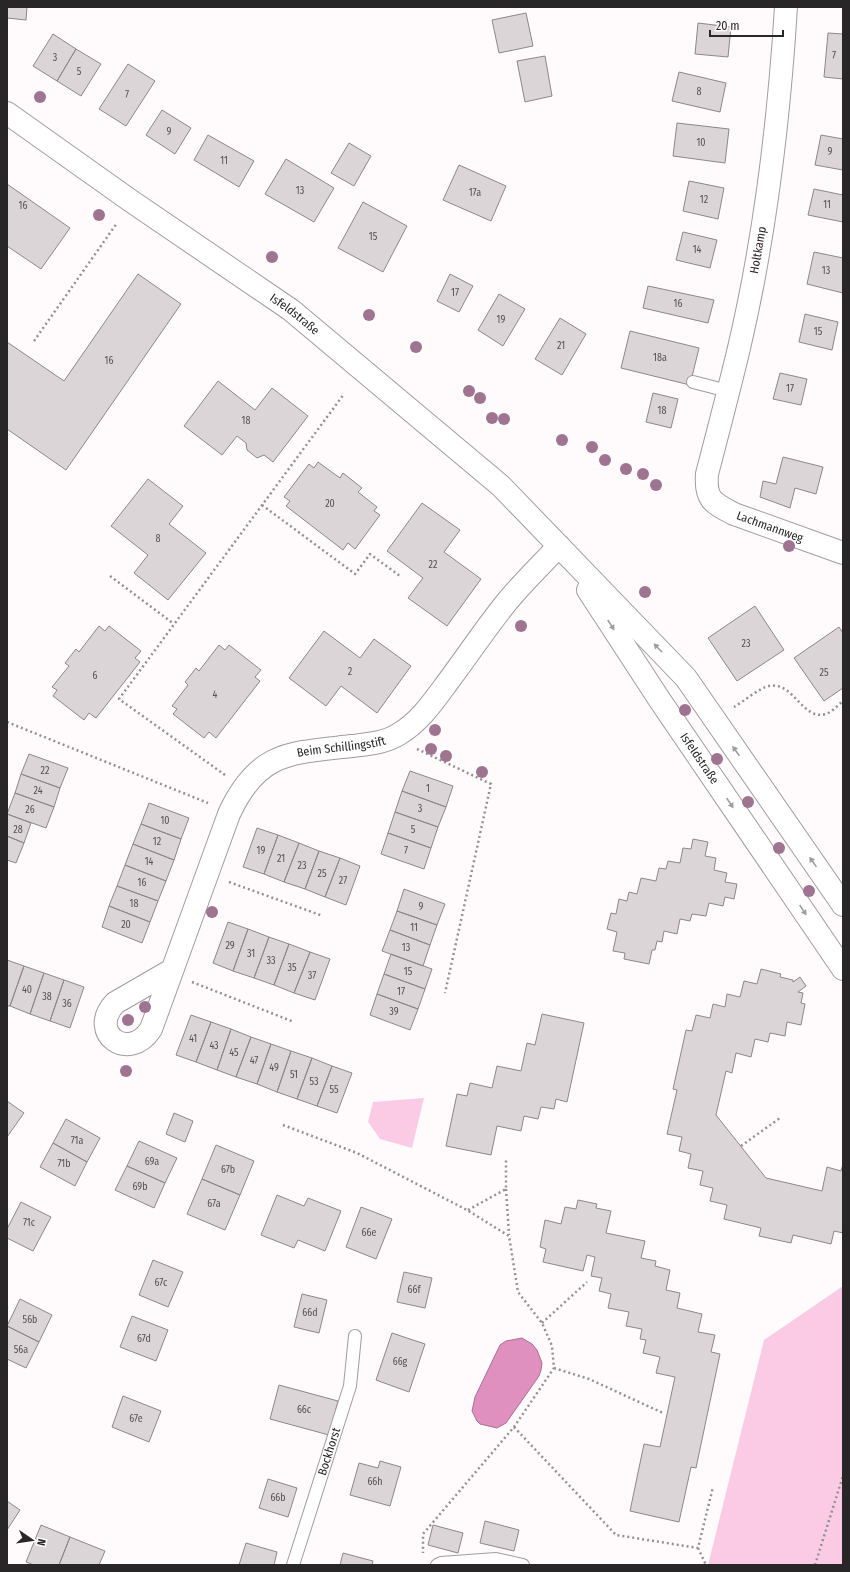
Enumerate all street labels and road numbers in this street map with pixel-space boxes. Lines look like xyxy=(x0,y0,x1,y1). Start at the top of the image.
street label: Holtkamp xyxy=(747,225,769,275)
street label: Isfeldstraße xyxy=(267,291,322,338)
street label: Lachmannweg xyxy=(735,508,805,545)
street label: Isfeldstraße xyxy=(677,730,722,787)
street label: Beim Schillingstift xyxy=(296,734,387,760)
street label: Bockhorst xyxy=(315,1426,343,1477)

